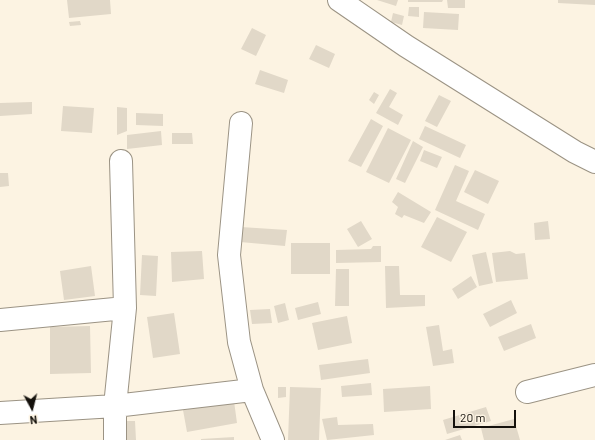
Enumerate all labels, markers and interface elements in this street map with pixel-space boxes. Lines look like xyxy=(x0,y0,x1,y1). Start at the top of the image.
north arrow xyxy=(12,388,52,428)
scale bar xyxy=(455,402,518,428)
text: 20 m xyxy=(460,410,486,424)
text: N xyxy=(29,414,38,427)

